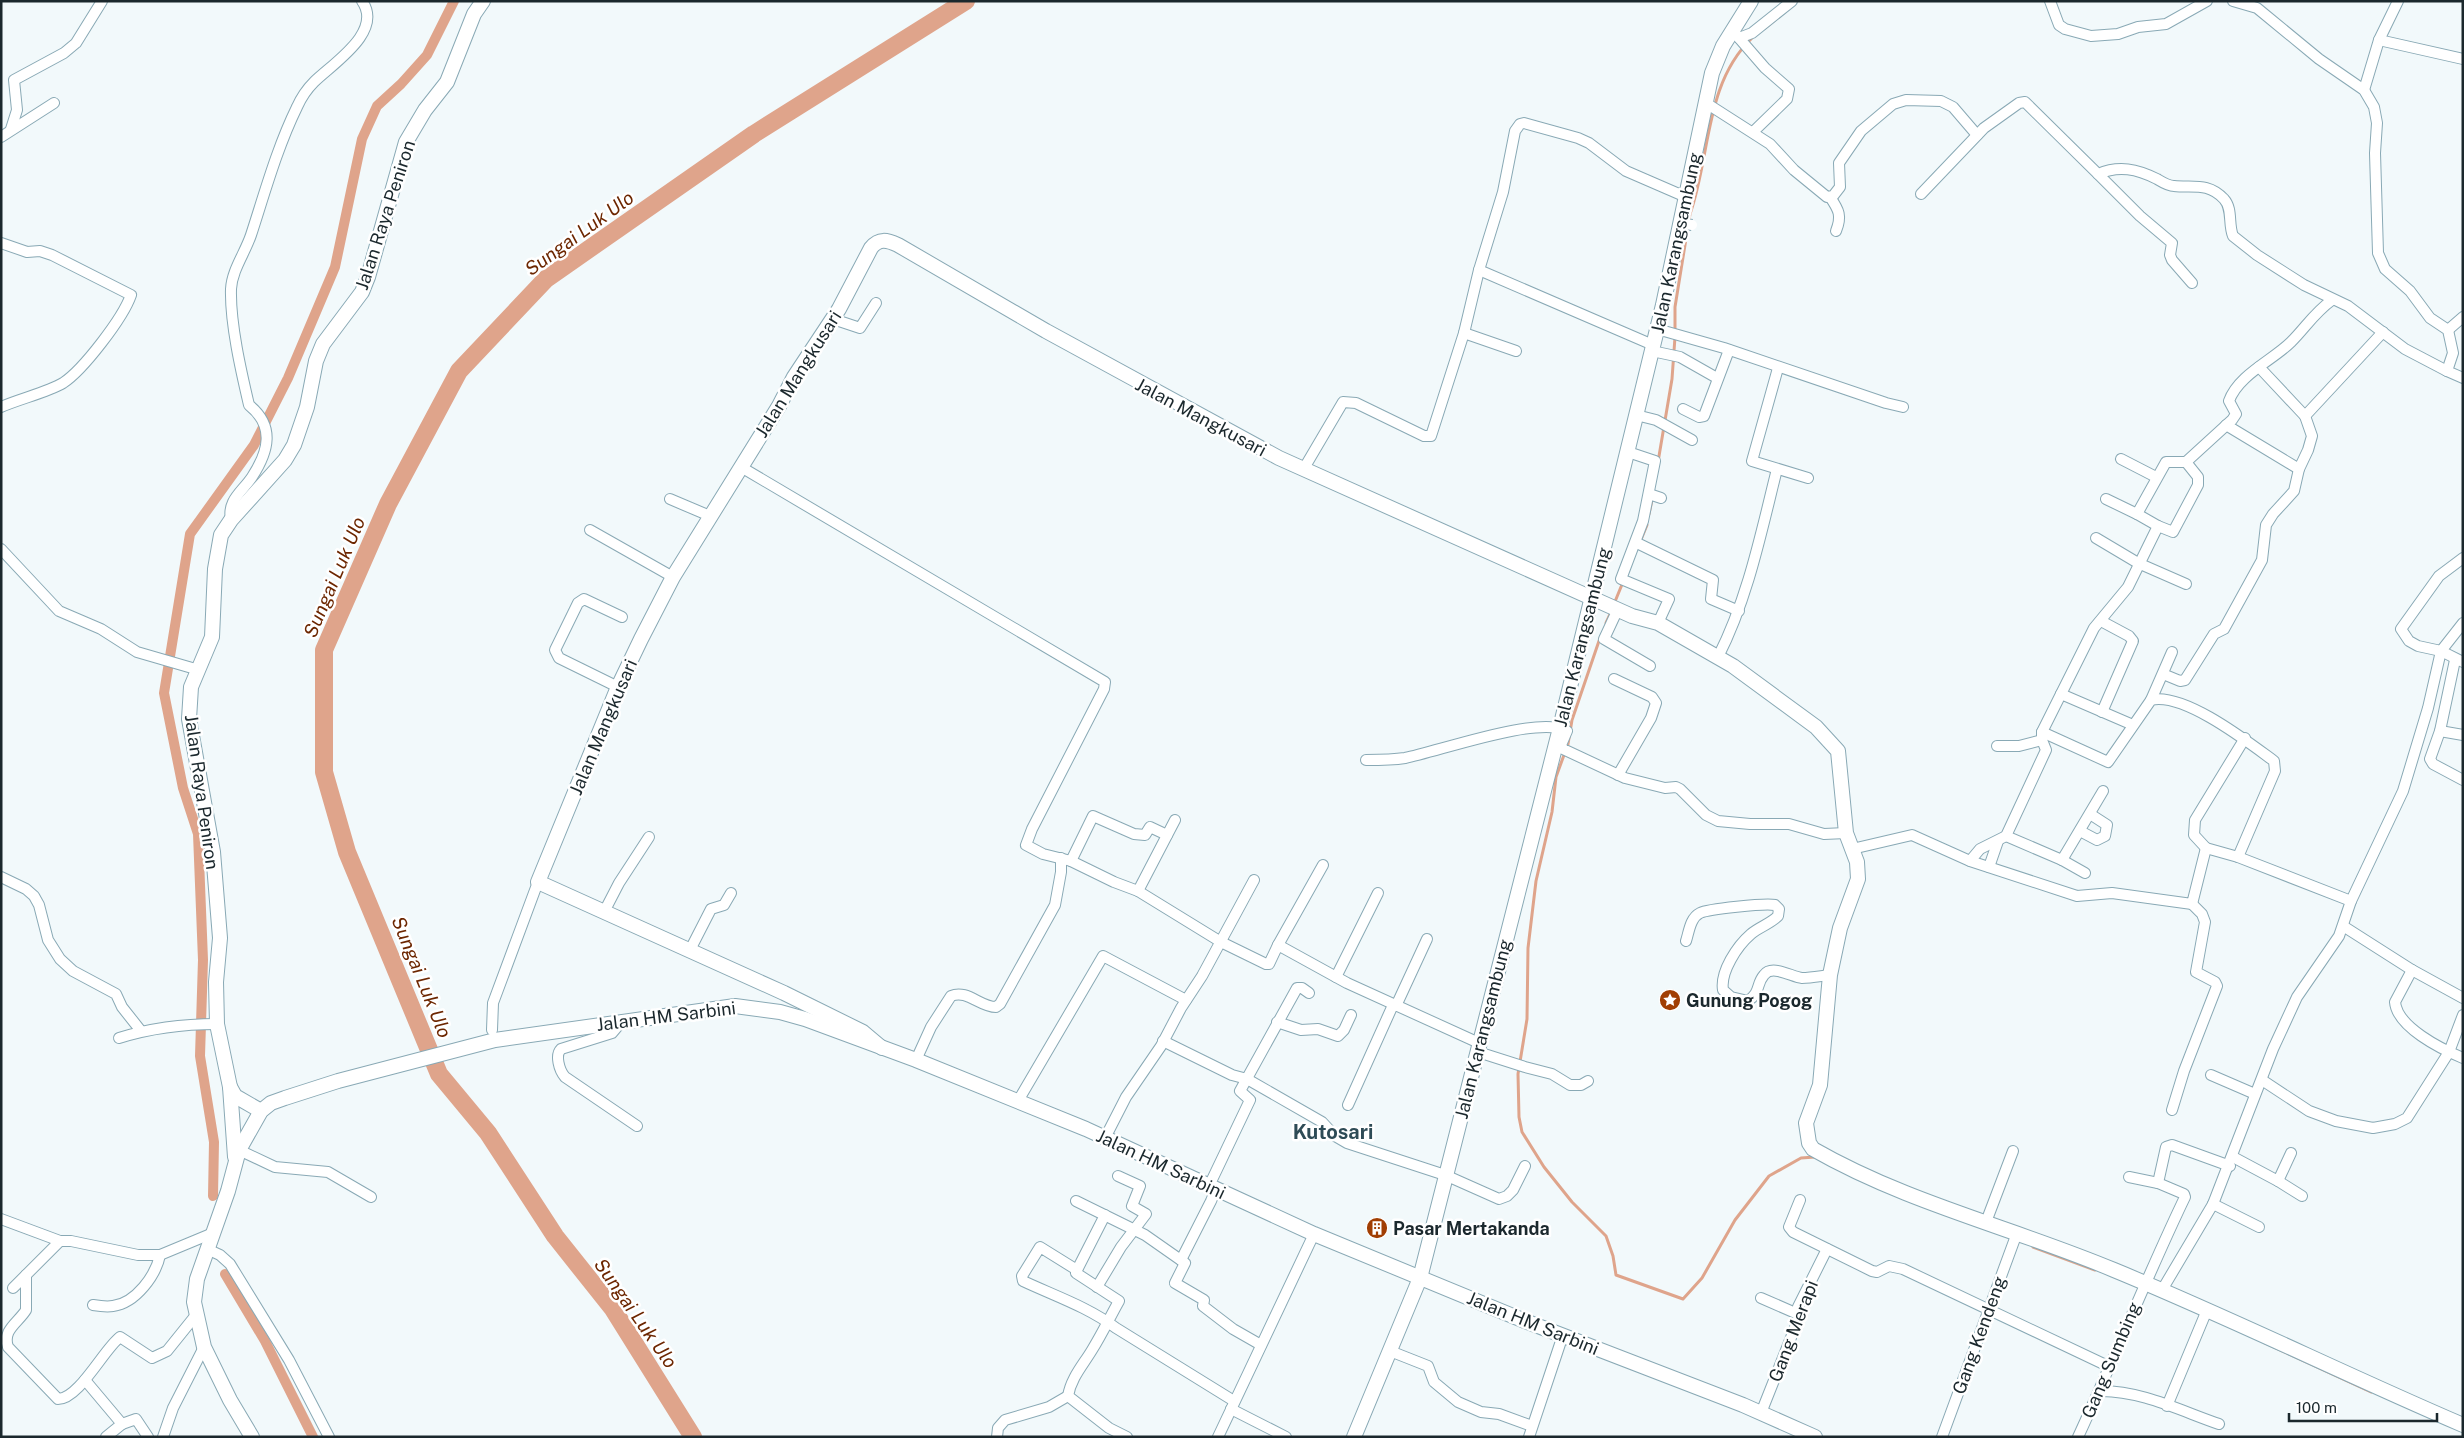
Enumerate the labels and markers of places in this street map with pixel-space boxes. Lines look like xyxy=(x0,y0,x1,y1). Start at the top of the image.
place icon: Gunung Pogog xyxy=(1658,988,1682,1012)
place label: Gunung Pogog xyxy=(1686,990,1812,1011)
building icon: Pasar Mertakanda xyxy=(1365,1216,1389,1240)
place label: Pasar Mertakanda xyxy=(1393,1218,1550,1239)

